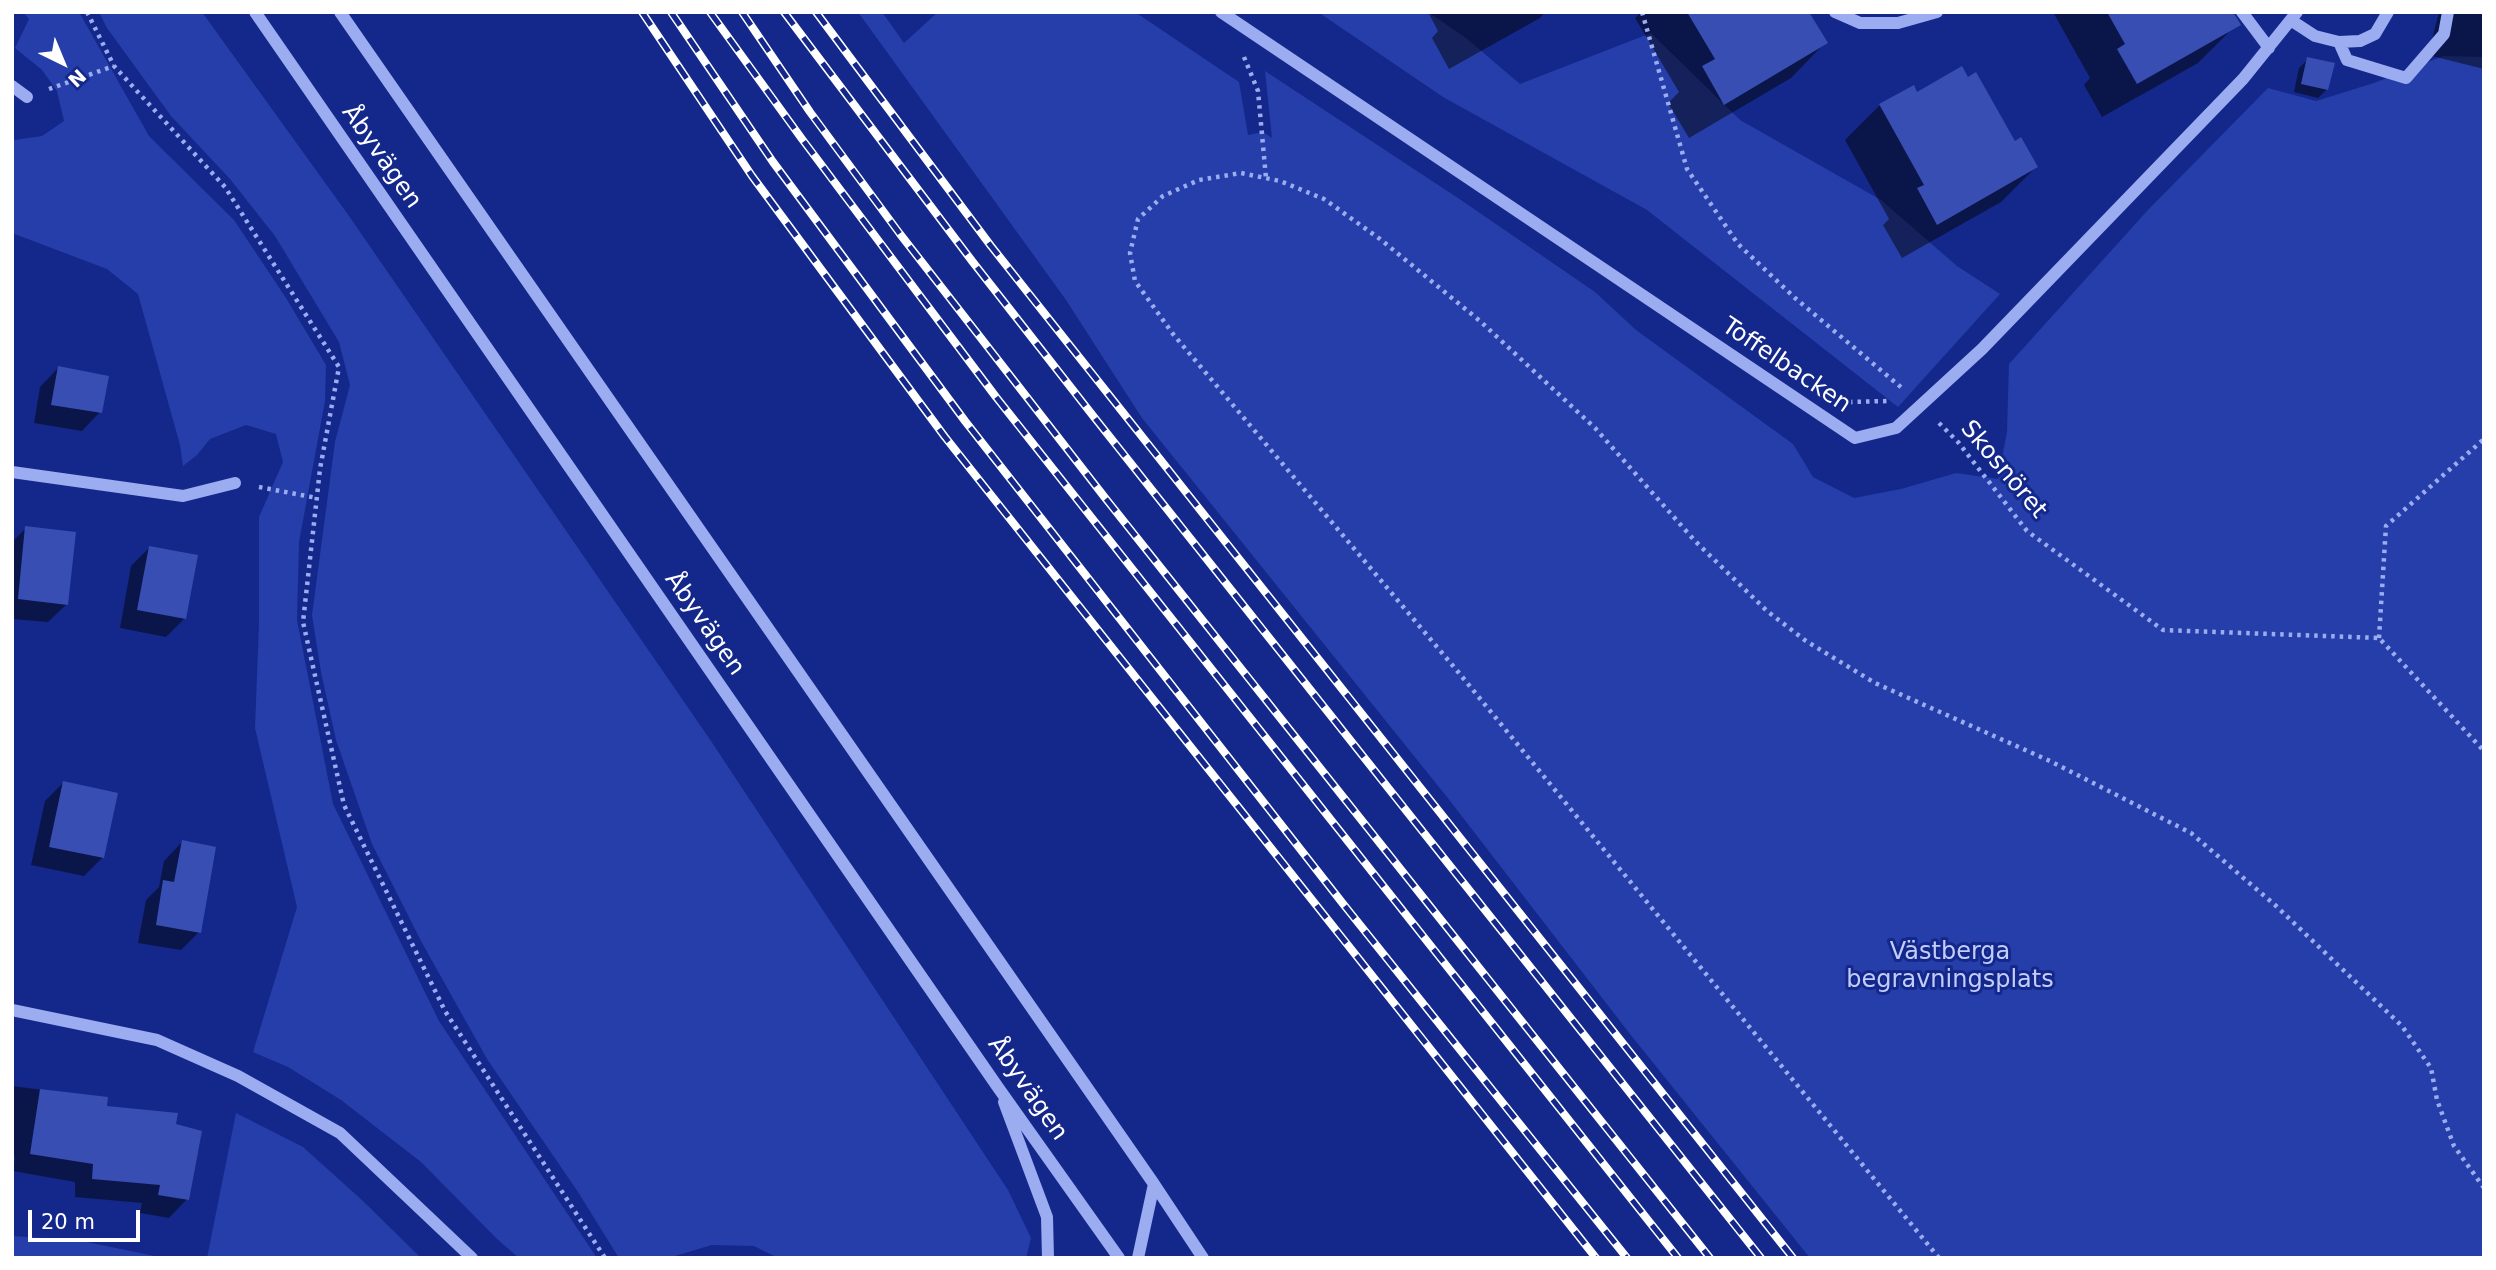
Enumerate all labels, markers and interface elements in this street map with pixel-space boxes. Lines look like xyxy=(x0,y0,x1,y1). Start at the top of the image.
north arrow xyxy=(28,28,98,98)
text: N xyxy=(64,65,91,92)
street label: Åbyvägen xyxy=(335,100,427,214)
street label: Toffelbacken xyxy=(1716,312,1856,420)
street label: Skosnöret xyxy=(1954,415,2052,525)
street label: Åbyvägen xyxy=(658,567,750,681)
park label: Västberga begravningsplats xyxy=(1846,939,2054,995)
street label: Åbyvägen xyxy=(981,1032,1073,1146)
scale bar xyxy=(32,1196,144,1240)
text: 20 m xyxy=(41,1210,95,1234)

